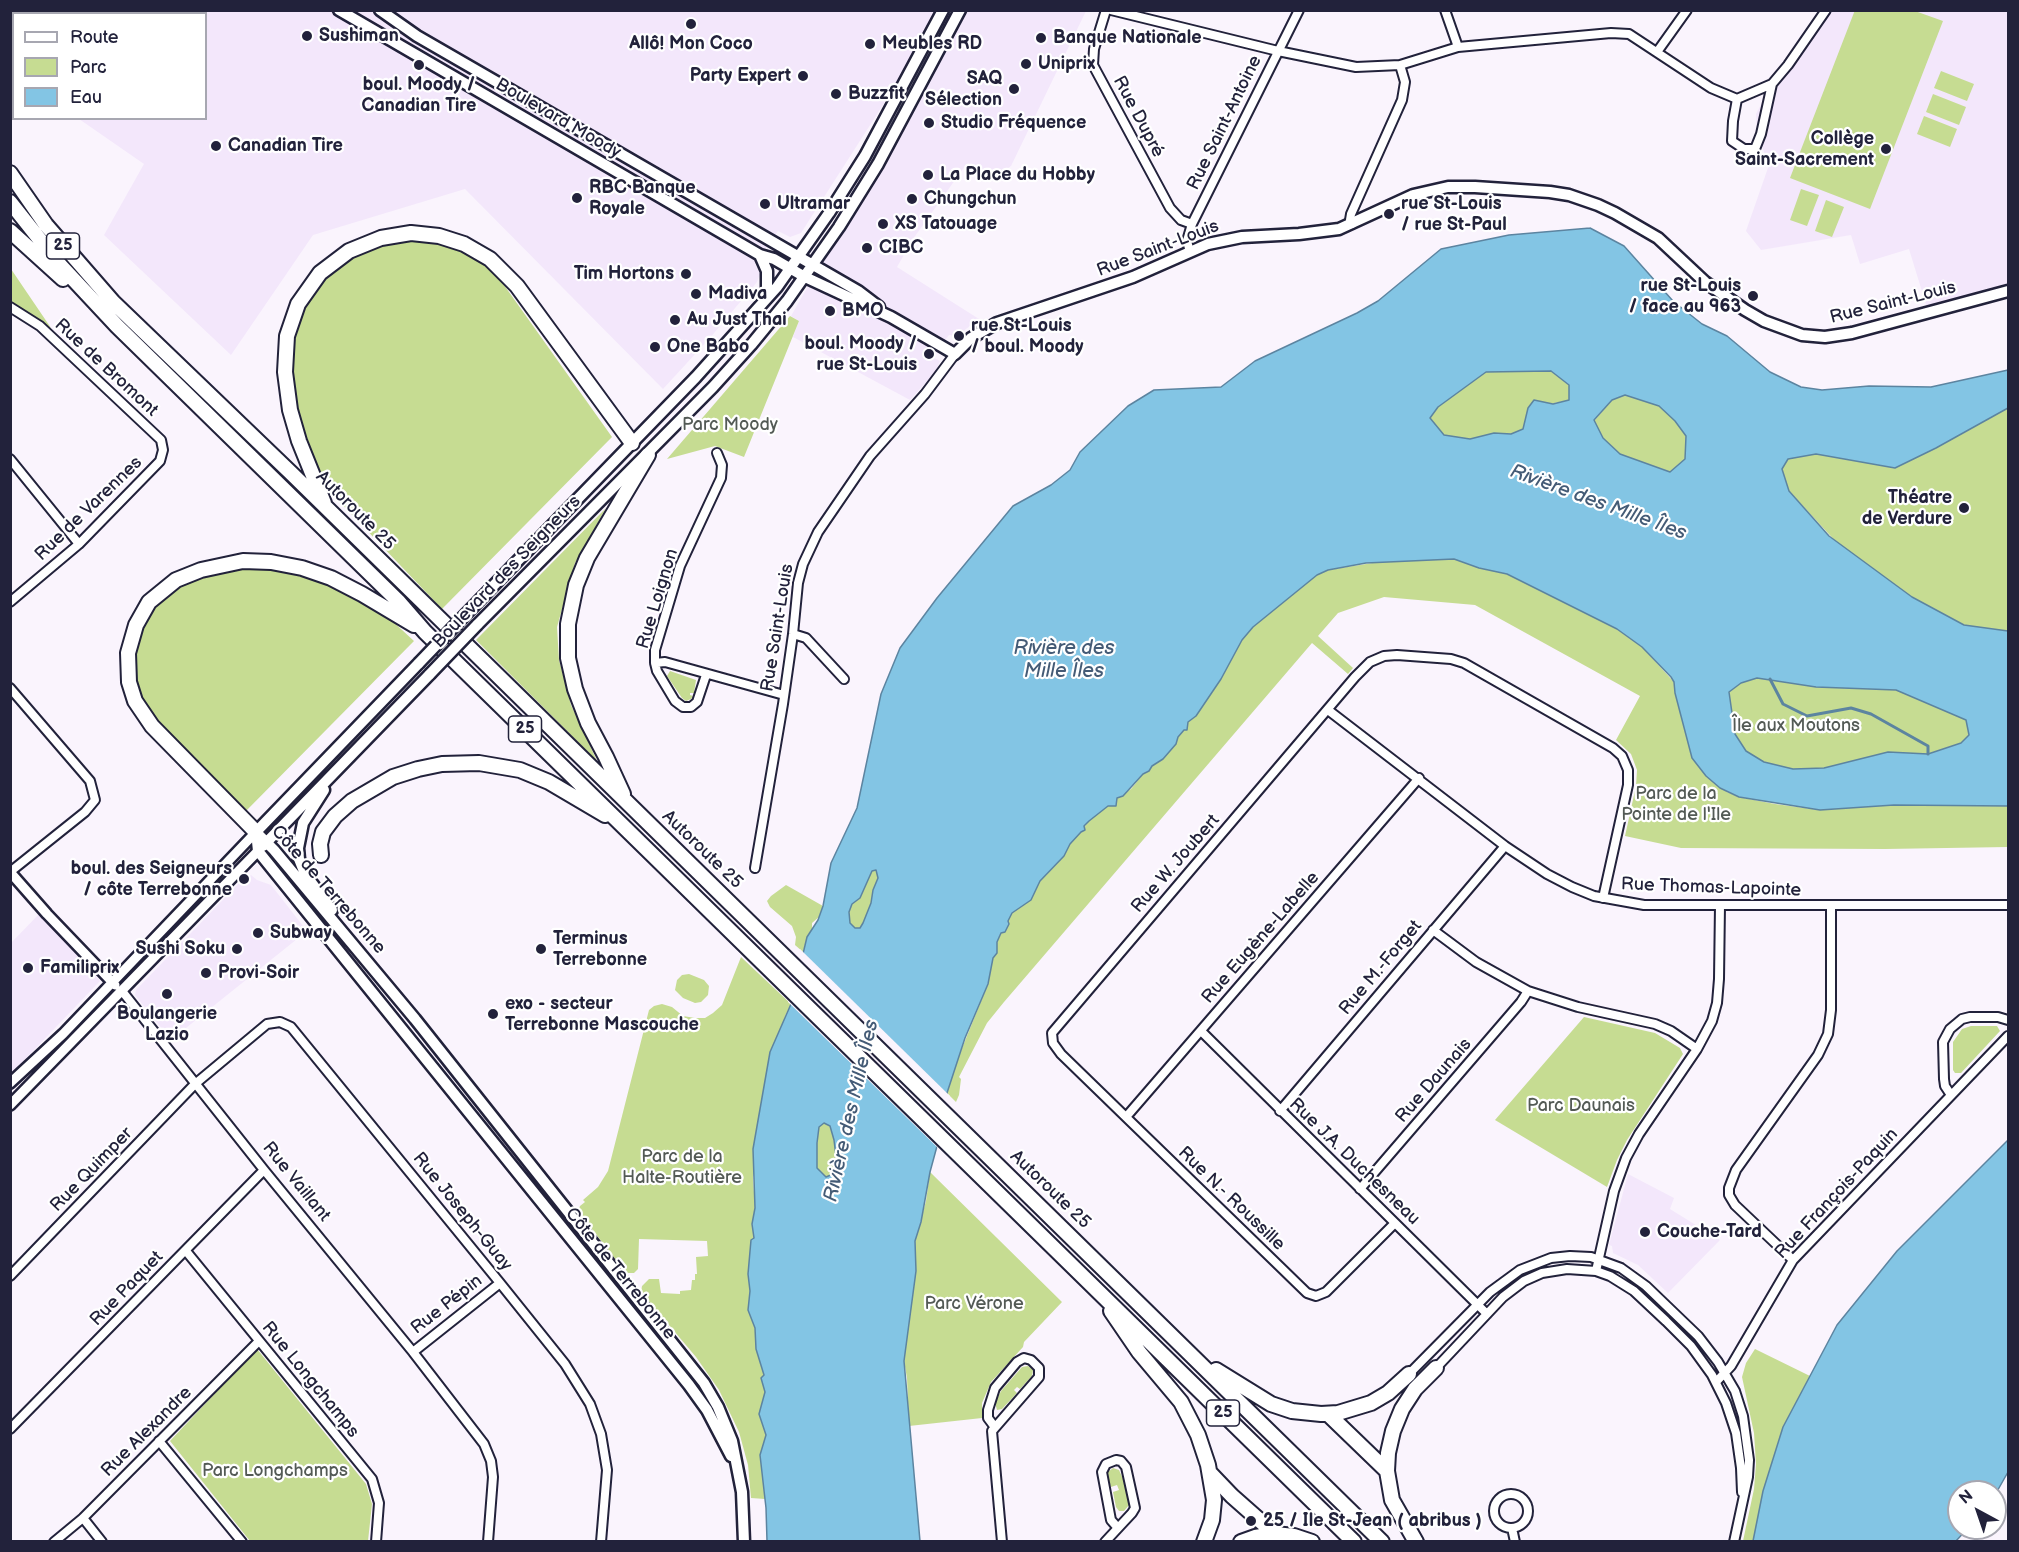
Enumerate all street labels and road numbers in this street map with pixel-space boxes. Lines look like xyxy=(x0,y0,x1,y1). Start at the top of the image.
street label: Rue Saint-Antoine xyxy=(1183,52,1267,194)
street label: Rue Dupré xyxy=(1108,73,1168,161)
street label: Boulevard Moody xyxy=(491,74,625,164)
street label: Rue Saint-Louis xyxy=(1094,216,1222,282)
road number: 25 xyxy=(46,233,80,259)
street label: Rue Saint-Louis xyxy=(1828,277,1958,329)
street label: Rue de Bromont xyxy=(50,315,162,421)
street label: Rue de Varennes xyxy=(31,452,147,566)
street label: Autoroute 25 xyxy=(311,467,399,555)
street label: Boulevard des Seigneurs xyxy=(428,491,586,653)
street label: Rue Loignon xyxy=(633,546,683,652)
street label: Rue Saint-Louis xyxy=(757,563,799,693)
road number: 25 xyxy=(508,716,542,742)
street label: Autoroute 25 xyxy=(657,806,747,894)
street label: Rue W. Joubert xyxy=(1127,810,1225,918)
street label: Côte de Terrebonne xyxy=(266,821,390,959)
street label: Rue Eugène-Labelle xyxy=(1198,868,1324,1008)
street label: Rue Thomas-Lapointe xyxy=(1621,874,1801,902)
street label: Rue M.-Forget xyxy=(1335,916,1427,1020)
street label: Rue Daunais xyxy=(1391,1034,1477,1128)
street label: Rue J.A. Duchesneau xyxy=(1284,1094,1424,1230)
street label: Rue Quimper xyxy=(46,1123,138,1217)
street label: Rue François-Paquin xyxy=(1771,1124,1903,1264)
street label: Rue Vaillant xyxy=(257,1138,335,1226)
street label: Rue N.- Roussille xyxy=(1173,1142,1289,1256)
street label: Autoroute 25 xyxy=(1005,1146,1095,1234)
street label: Rue Joseph-Guay xyxy=(408,1148,516,1276)
street label: Côte de Terrebonne xyxy=(560,1204,680,1344)
street label: Rue Paquet xyxy=(86,1247,168,1331)
street label: Rue Pépin xyxy=(407,1270,487,1340)
street label: Rue Longchamps xyxy=(257,1318,363,1442)
street label: Rue Alexandre xyxy=(97,1382,197,1482)
road number: 25 xyxy=(1206,1400,1240,1426)

